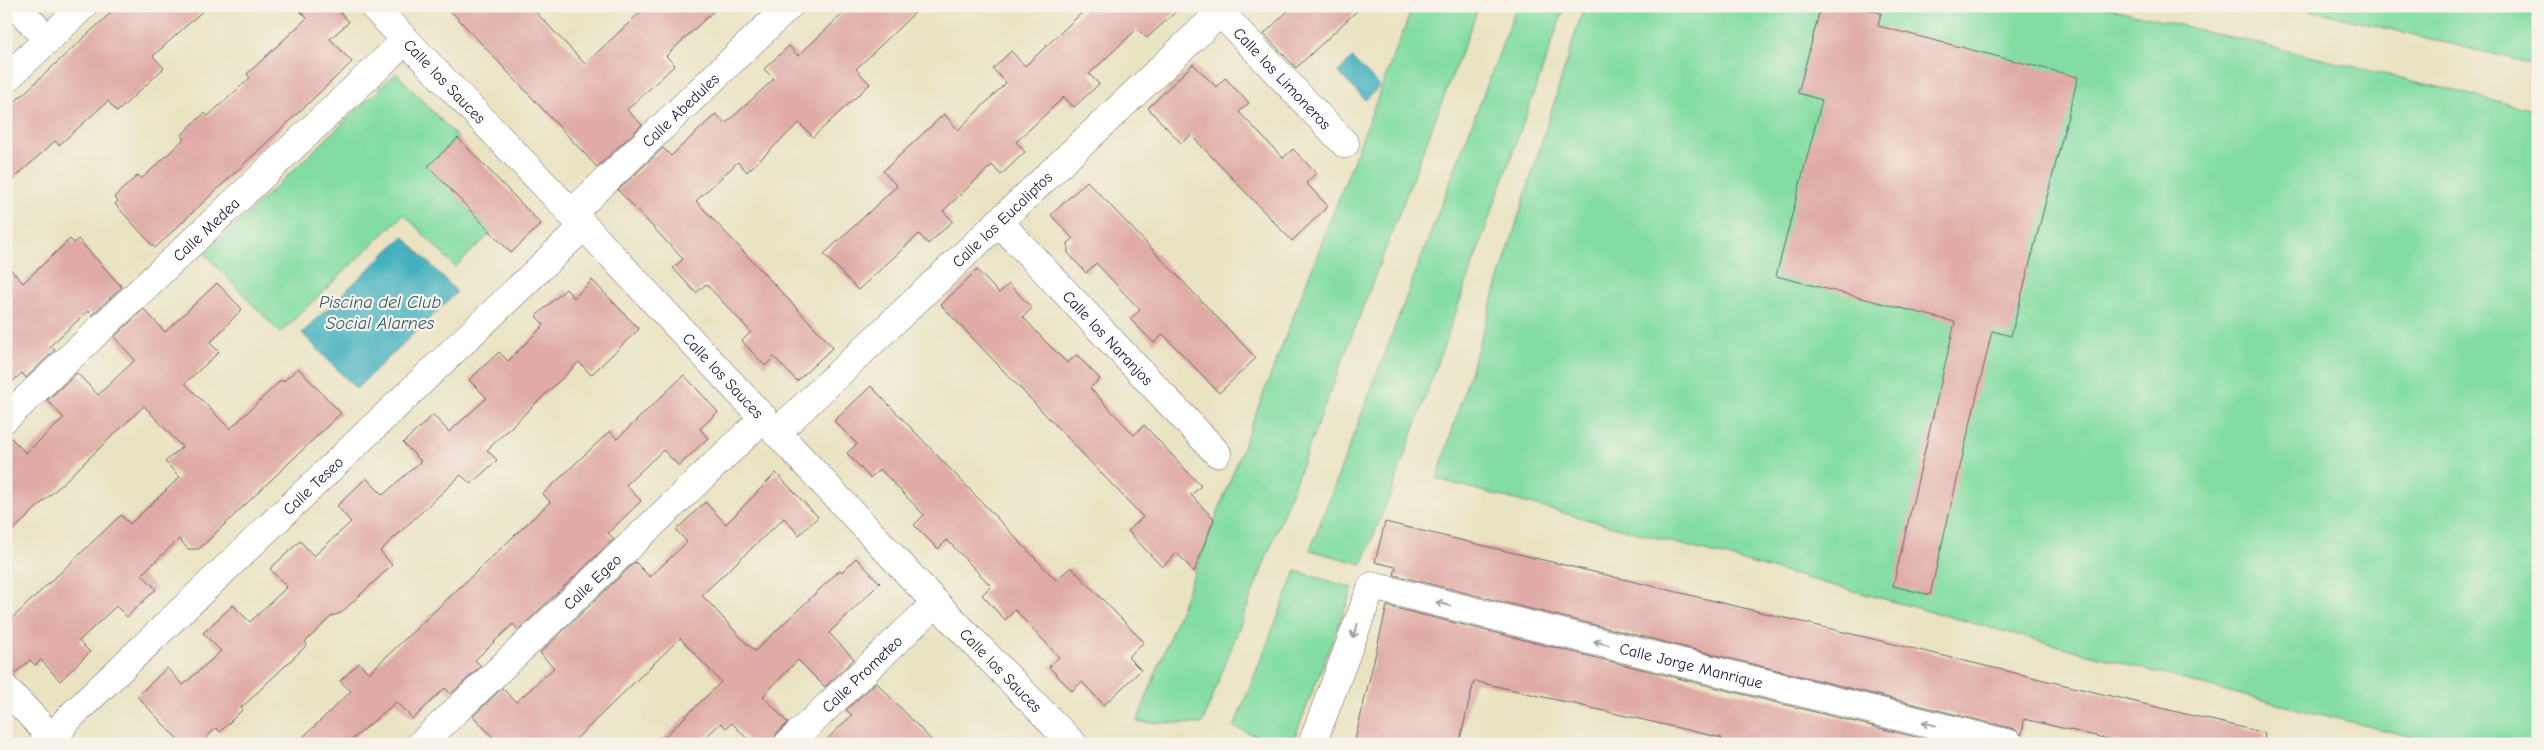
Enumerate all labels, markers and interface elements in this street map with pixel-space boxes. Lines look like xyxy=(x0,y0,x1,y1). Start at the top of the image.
street label: Calle los Limoneros xyxy=(1229,24,1335,134)
street label: Calle los Sauces xyxy=(400,36,489,128)
street label: Calle Abedules xyxy=(639,69,723,151)
street label: Calle los Eucaliptos xyxy=(949,168,1056,271)
street label: Calle Medea xyxy=(170,194,244,266)
street label: Calle los Naranjos xyxy=(1059,287,1156,390)
water label: Piscina del Club Social Alarnes xyxy=(319,292,441,334)
street label: Calle los Sauces xyxy=(678,330,767,423)
street label: Calle Teseo xyxy=(279,453,347,519)
street label: Calle Egeo xyxy=(560,550,625,614)
one-way arrow xyxy=(1436,598,1452,608)
one-way arrow xyxy=(1350,623,1359,639)
street label: Calle los Sauces xyxy=(956,625,1045,717)
street label: Calle Prometeo xyxy=(819,632,906,717)
one-way arrow xyxy=(1594,638,1610,647)
street label: Calle Jorge Manrique xyxy=(1618,640,1765,692)
one-way arrow xyxy=(1921,719,1937,728)

